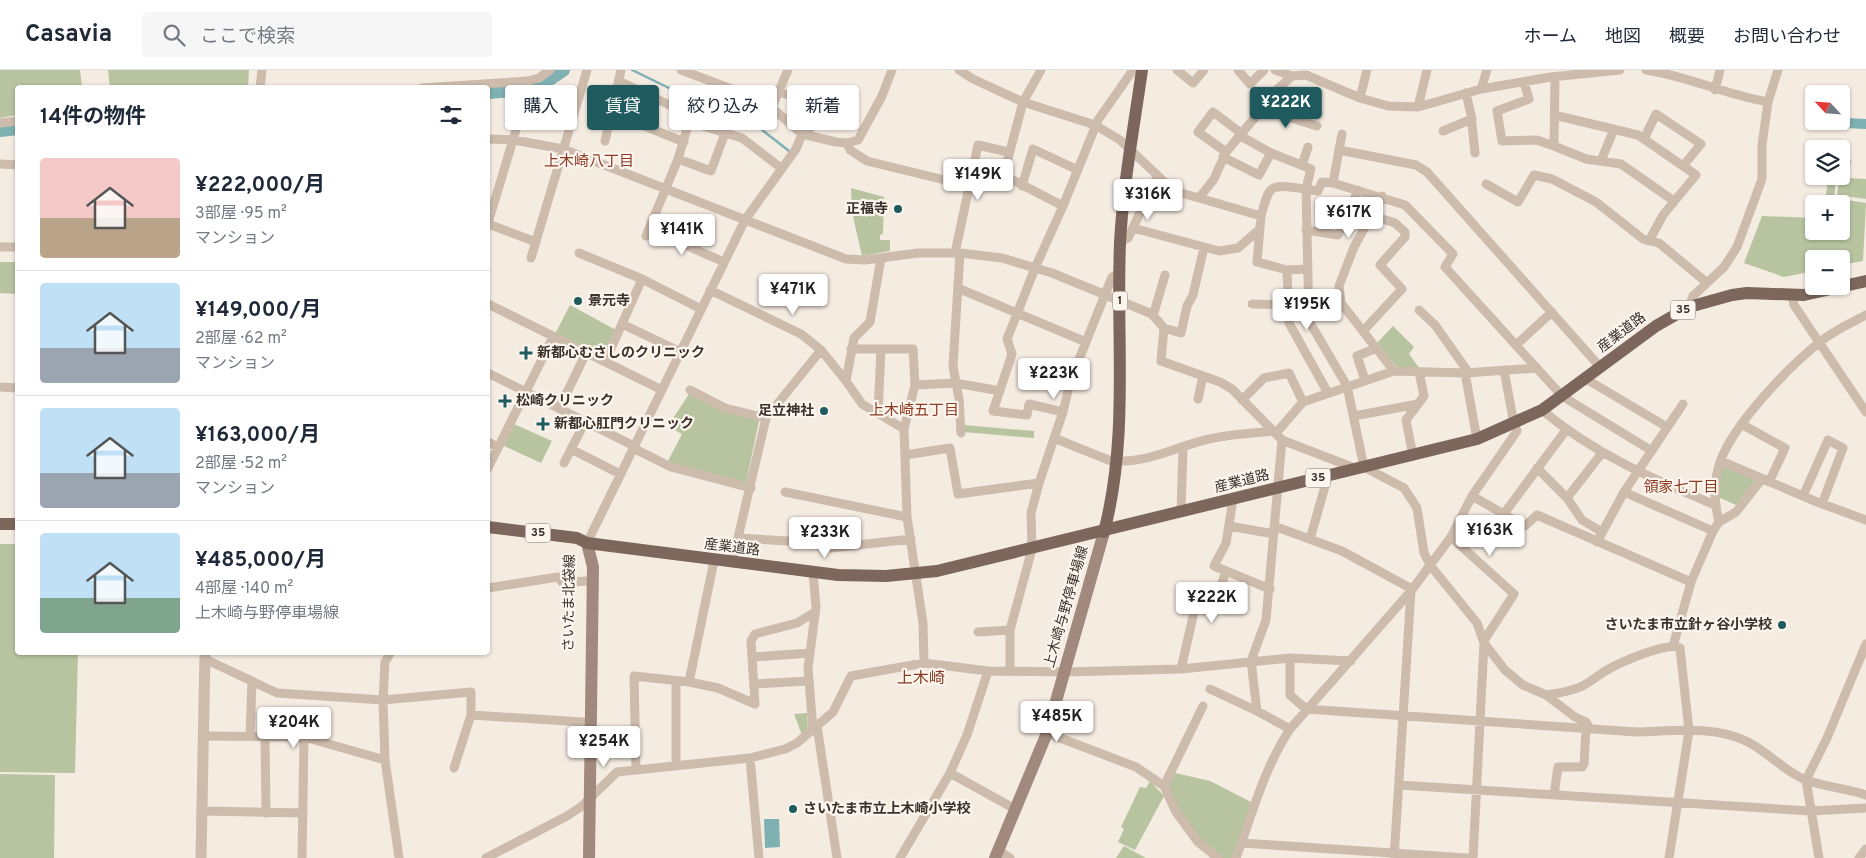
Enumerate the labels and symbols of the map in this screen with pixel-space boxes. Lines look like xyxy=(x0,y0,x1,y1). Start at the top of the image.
north arrow xyxy=(1805,85,1850,130)
pin: ¥222K xyxy=(1251,87,1321,129)
district label: 上木崎八丁目 xyxy=(544,153,634,172)
pin: ¥149K xyxy=(943,158,1013,201)
pin: ¥316K xyxy=(1113,178,1183,221)
pin: ¥617K xyxy=(1314,196,1384,239)
place label: 正福寺 xyxy=(846,201,888,218)
marker: 正福寺 xyxy=(892,203,904,215)
pin: ¥141K xyxy=(647,214,717,256)
pin: ¥471K xyxy=(758,274,828,316)
pin: ¥195K xyxy=(1272,288,1342,331)
road number: 1 xyxy=(1112,292,1128,310)
place label: 景元寺 xyxy=(588,293,630,310)
marker: 景元寺 xyxy=(572,295,584,307)
road number: 35 xyxy=(1670,300,1696,320)
street label: 産業道路 xyxy=(1595,309,1649,357)
place label: 新都心むさしのクリニック xyxy=(537,345,705,362)
marker: 新都心むさしのクリニック xyxy=(519,346,533,360)
pin: ¥223K xyxy=(1019,358,1089,400)
place label: 松崎クリニック xyxy=(516,393,614,410)
marker: 松崎クリニック xyxy=(498,394,512,408)
place label: 足立神社 xyxy=(758,402,814,420)
district label: 上木崎五丁目 xyxy=(869,402,959,421)
marker: 足立神社 xyxy=(818,405,830,417)
place label: 新都心肛門クリニック xyxy=(554,416,694,433)
marker: 新都心肛門クリニック xyxy=(536,417,550,431)
street label: 産業道路 xyxy=(1213,467,1271,497)
road number: 35 xyxy=(1306,468,1330,488)
district label: 領家七丁目 xyxy=(1643,479,1719,498)
pin: ¥163K xyxy=(1455,514,1525,557)
pin: ¥233K xyxy=(790,516,860,559)
road number: 35 xyxy=(526,523,550,542)
street label: 産業道路 xyxy=(703,536,761,560)
street label: 上木崎与野停車場線 xyxy=(1041,544,1093,670)
street label: さいたま北袋線 xyxy=(560,554,579,652)
pin: ¥222K xyxy=(1177,582,1247,624)
place label: さいたま市立針ヶ谷小学校 xyxy=(1604,616,1772,634)
marker: さいたま市立針ヶ谷小学校 xyxy=(1776,619,1788,631)
district label: 上木崎 xyxy=(897,669,945,689)
pin: ¥485K xyxy=(1022,700,1092,743)
pin: ¥204K xyxy=(259,706,329,749)
pin: ¥254K xyxy=(569,726,639,768)
place label: さいたま市立上木崎小学校 xyxy=(803,801,971,818)
marker: さいたま市立上木崎小学校 xyxy=(787,803,799,815)

